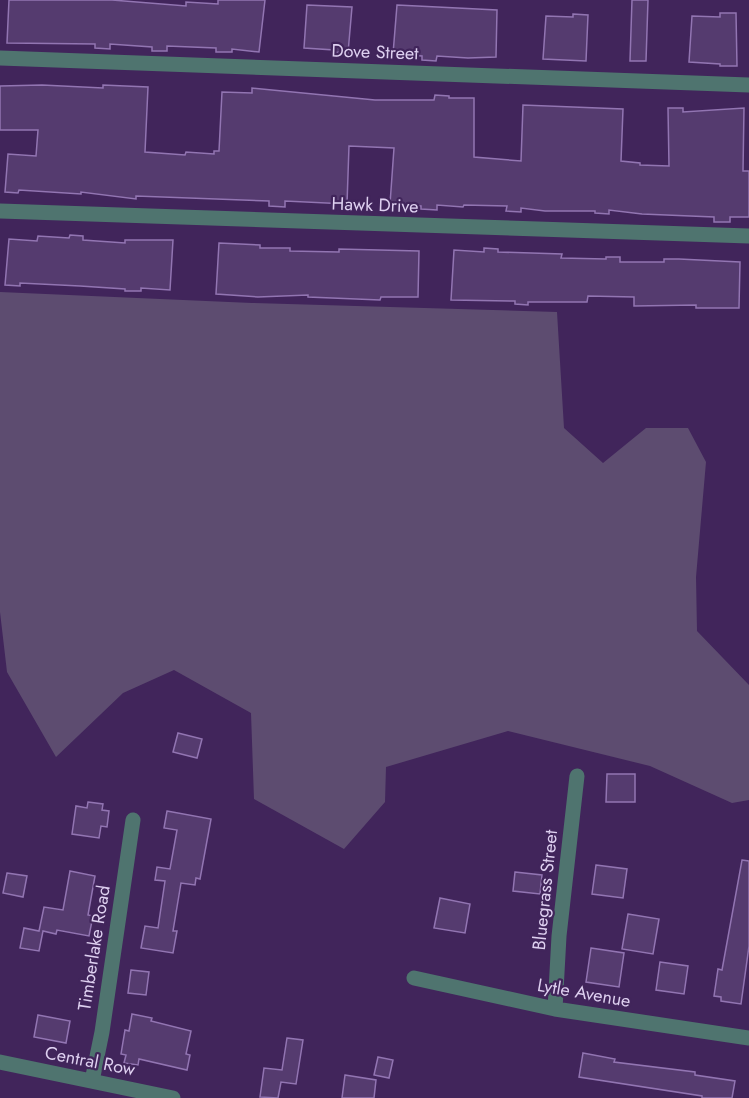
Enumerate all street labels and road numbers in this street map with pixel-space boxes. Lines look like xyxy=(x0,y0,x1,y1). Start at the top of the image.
street label: Dove Street xyxy=(331,37,420,67)
street label: Hawk Drive xyxy=(331,190,419,220)
street label: Bluegrass Street xyxy=(526,828,564,951)
street label: Timberlake Road xyxy=(71,883,117,1013)
street label: Lytle Avenue xyxy=(535,972,633,1014)
street label: Central Row xyxy=(43,1039,138,1083)

